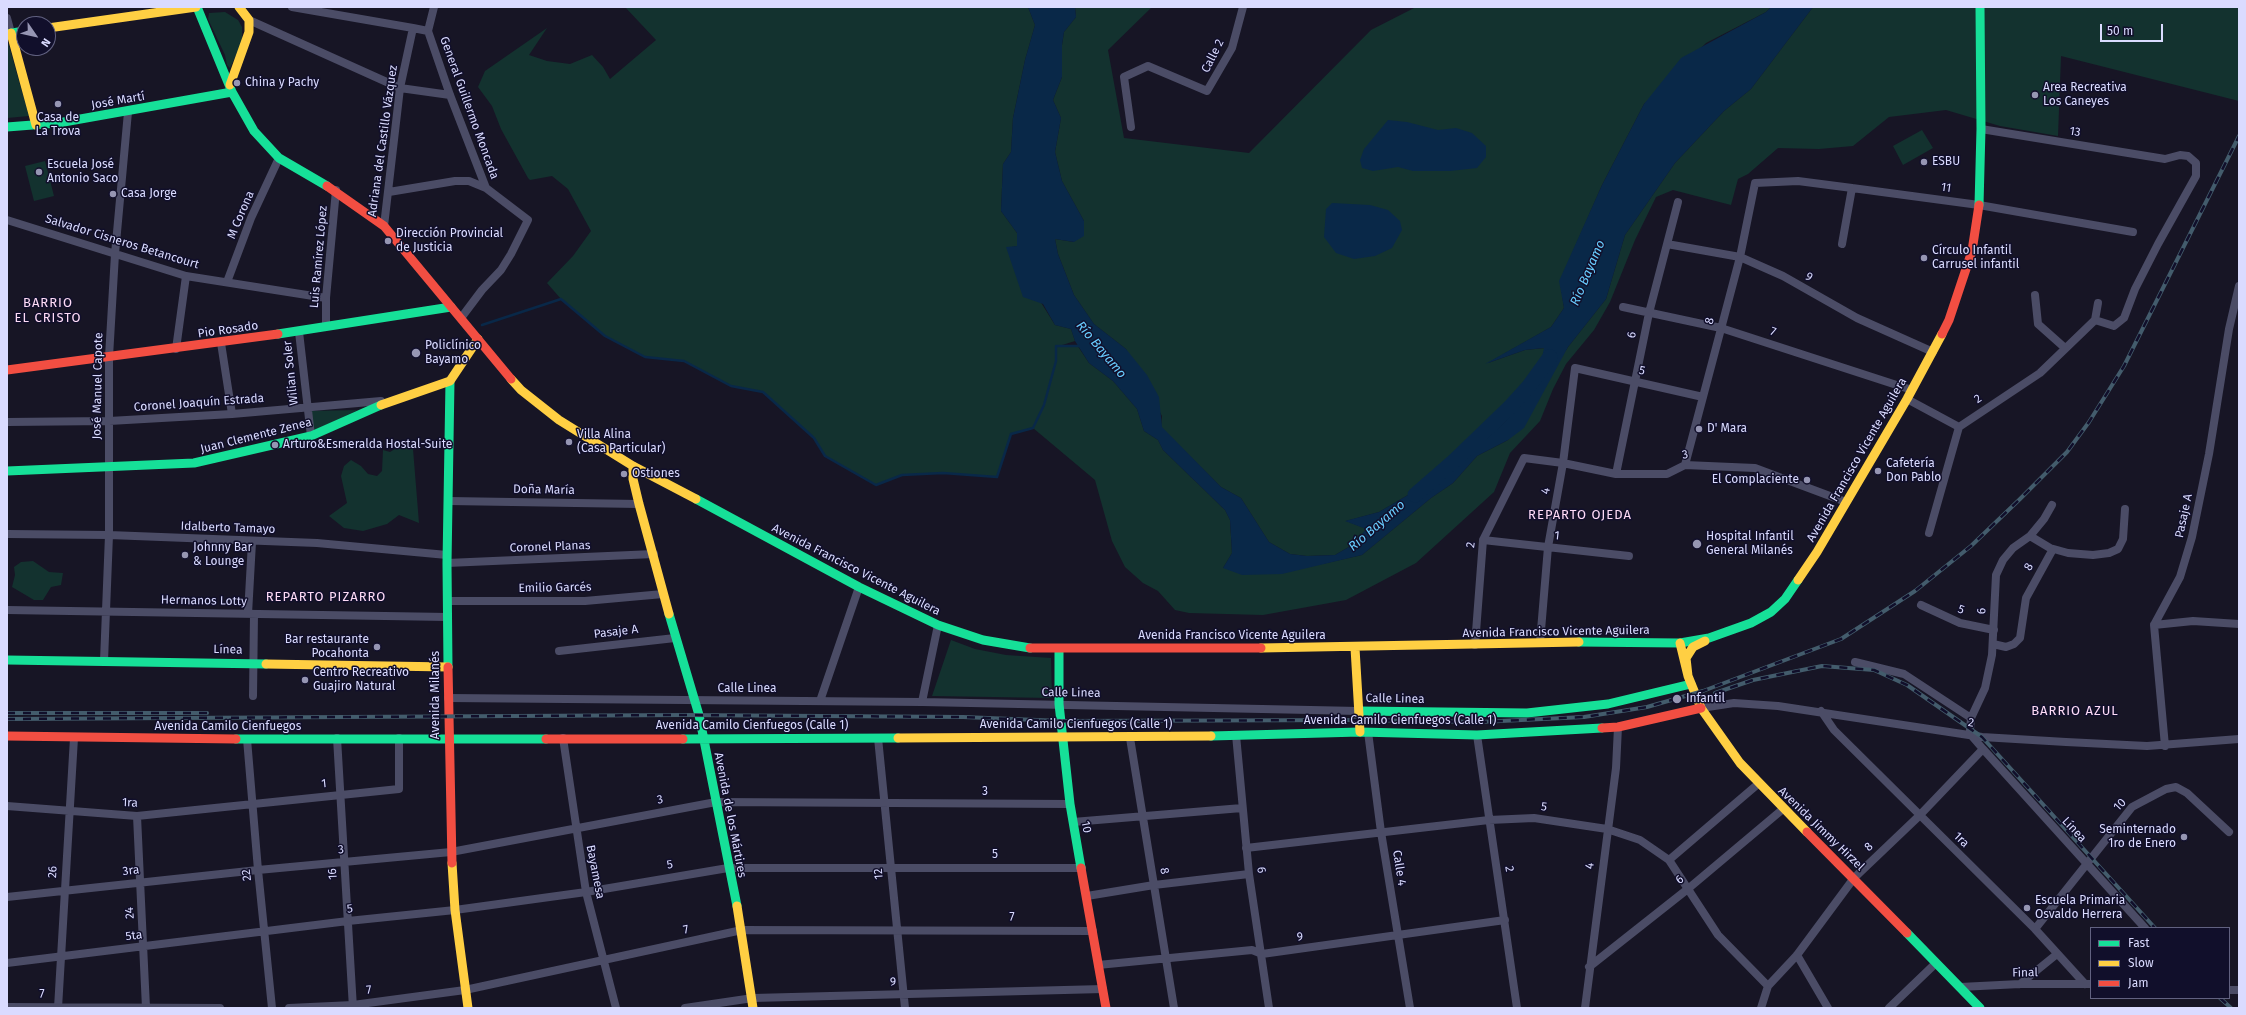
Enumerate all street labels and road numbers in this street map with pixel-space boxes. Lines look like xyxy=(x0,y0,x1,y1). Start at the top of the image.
street label: General Guillermo Moncada xyxy=(436,35,502,181)
street label: Calle 2 xyxy=(1198,37,1228,75)
street label: Adriana del Castillo Vázquez xyxy=(365,64,401,218)
street label: José Martí xyxy=(90,89,146,113)
street label: 13 xyxy=(2068,124,2082,140)
street label: 11 xyxy=(1940,180,1952,196)
street label: M Corona xyxy=(224,189,258,241)
street label: Luis Ramírez López xyxy=(307,205,331,309)
street label: Salvador Cisneros Betancourt xyxy=(43,212,201,272)
street label: 9 xyxy=(1803,269,1815,285)
street label: 8 xyxy=(1702,316,1718,326)
street label: Pio Rosado xyxy=(197,319,259,341)
street label: 7 xyxy=(1768,324,1778,340)
street label: 6 xyxy=(1624,330,1640,340)
street label: José Manuel Capote xyxy=(90,332,106,440)
street label: Wilian Soler xyxy=(280,340,302,406)
street label: 5 xyxy=(1637,363,1647,379)
street label: Avenida Francisco Vicente Aguilera xyxy=(1804,375,1910,545)
street label: Coronel Joaquín Estrada xyxy=(133,391,265,415)
street label: 2 xyxy=(1972,391,1984,407)
street label: Juan Clemente Zenea xyxy=(199,415,313,457)
street label: 3 xyxy=(1681,447,1689,463)
street label: Doña María xyxy=(513,482,575,498)
street label: 4 xyxy=(1538,487,1554,495)
street label: Pasaje A xyxy=(2172,493,2196,539)
street label: Idalberto Tamayo xyxy=(180,519,276,537)
street label: Avenida Francisco Vicente Aguilera xyxy=(769,521,943,619)
street label: 1 xyxy=(1554,529,1560,543)
street label: Coronel Planas xyxy=(509,538,591,556)
street label: 2 xyxy=(1463,541,1479,549)
street label: 8 xyxy=(2021,561,2037,573)
street label: Emilio Garcés xyxy=(518,580,592,596)
street label: Hermanos Lotty xyxy=(161,593,247,609)
street label: 5 xyxy=(1956,602,1966,618)
street label: 6 xyxy=(1975,608,1989,614)
street label: Pasaje A xyxy=(593,622,639,642)
street label: Avenida Francisco Vicente Aguilera xyxy=(1462,623,1650,641)
street label: Avenida Francisco Vicente Aguilera xyxy=(1138,629,1326,643)
street label: Línea xyxy=(213,643,243,657)
street label: Avenida Milanés xyxy=(429,651,443,739)
street label: Calle Linea xyxy=(717,682,777,696)
street label: Calle Linea xyxy=(1041,685,1101,701)
street label: Calle Linea xyxy=(1365,691,1425,707)
street label: Avenida Camilo Cienfuegos (Calle 1) xyxy=(1304,714,1496,728)
street label: 2 xyxy=(1967,715,1975,731)
street label: Avenida Camilo Cienfuegos (Calle 1) xyxy=(980,718,1172,732)
street label: Avenida Camilo Cienfuegos (Calle 1) xyxy=(656,719,848,733)
street label: Avenida Camilo Cienfuegos xyxy=(155,720,301,734)
street label: Avenida de los Mártires xyxy=(711,751,749,879)
street label: 1 xyxy=(321,777,327,791)
street label: Avenida Jimmy Hirzel xyxy=(1775,784,1867,874)
street label: 3 xyxy=(982,785,988,799)
street label: 3 xyxy=(656,792,664,808)
street label: 1ra xyxy=(122,796,138,810)
street label: 10 xyxy=(2111,796,2129,814)
street label: 5 xyxy=(1540,799,1548,815)
street label: Línea xyxy=(2059,814,2089,846)
street label: 10 xyxy=(1078,820,1094,834)
street label: 1ra xyxy=(1950,829,1972,851)
street label: 8 xyxy=(1862,839,1876,855)
street label: 3 xyxy=(337,843,345,857)
street label: Bayamesa xyxy=(583,844,607,900)
street label: 5 xyxy=(992,848,998,862)
street label: Calle 4 xyxy=(1389,849,1409,887)
street label: 5 xyxy=(666,857,674,873)
street label: 4 xyxy=(1582,862,1598,870)
street label: 3ra xyxy=(122,863,140,879)
street label: 26 xyxy=(45,865,61,879)
street label: 2 xyxy=(1501,865,1517,873)
street label: 8 xyxy=(1156,866,1172,876)
street label: 6 xyxy=(1253,866,1269,874)
street label: 22 xyxy=(239,868,255,882)
street label: 16 xyxy=(326,868,340,880)
street label: 12 xyxy=(871,868,887,880)
street label: 6 xyxy=(1673,872,1687,888)
street label: 5 xyxy=(346,902,354,916)
street label: 24 xyxy=(122,907,138,919)
street label: 7 xyxy=(1009,911,1015,925)
street label: 7 xyxy=(682,922,690,938)
street label: 5ta xyxy=(125,928,143,944)
street label: 9 xyxy=(1296,929,1304,945)
street label: Final xyxy=(2012,966,2038,980)
street label: 9 xyxy=(890,975,896,989)
street label: 7 xyxy=(365,983,373,997)
street label: 7 xyxy=(39,988,45,1002)

